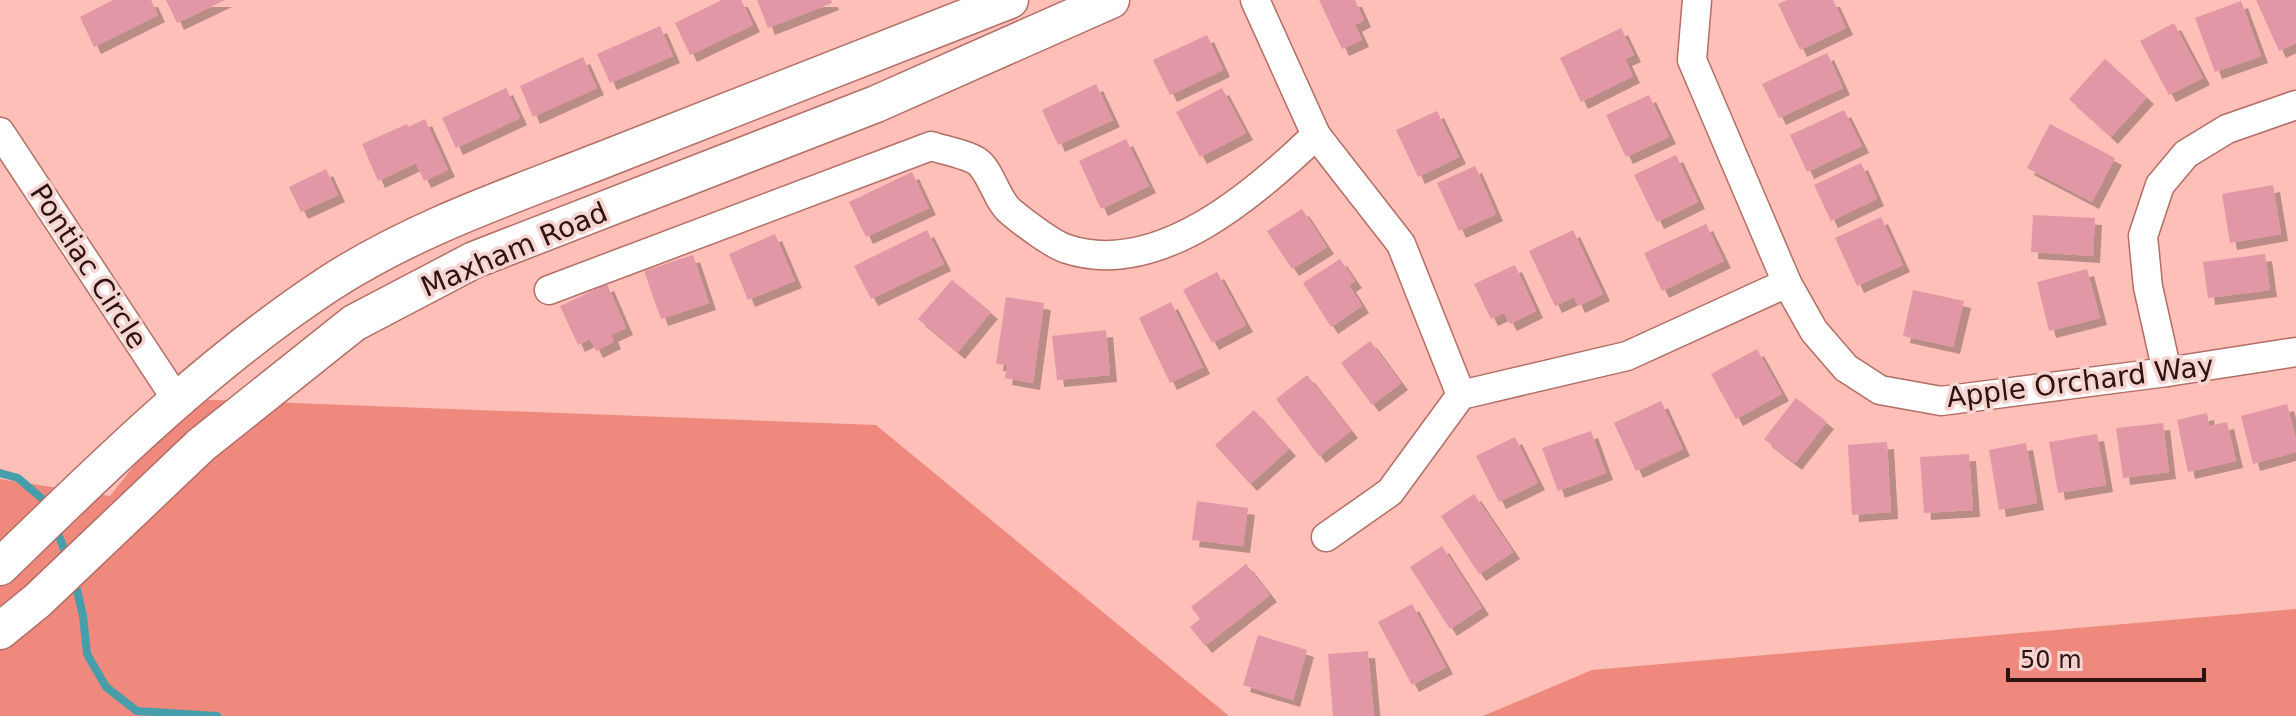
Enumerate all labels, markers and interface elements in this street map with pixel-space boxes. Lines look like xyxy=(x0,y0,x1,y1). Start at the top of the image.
street label: Pontiac Circle xyxy=(23,178,154,355)
street label: Maxham Road xyxy=(416,195,612,304)
street label: Apple Orchard Way xyxy=(1944,349,2216,414)
scale bar xyxy=(2008,632,2204,682)
text: 50 m xyxy=(2020,646,2082,674)

